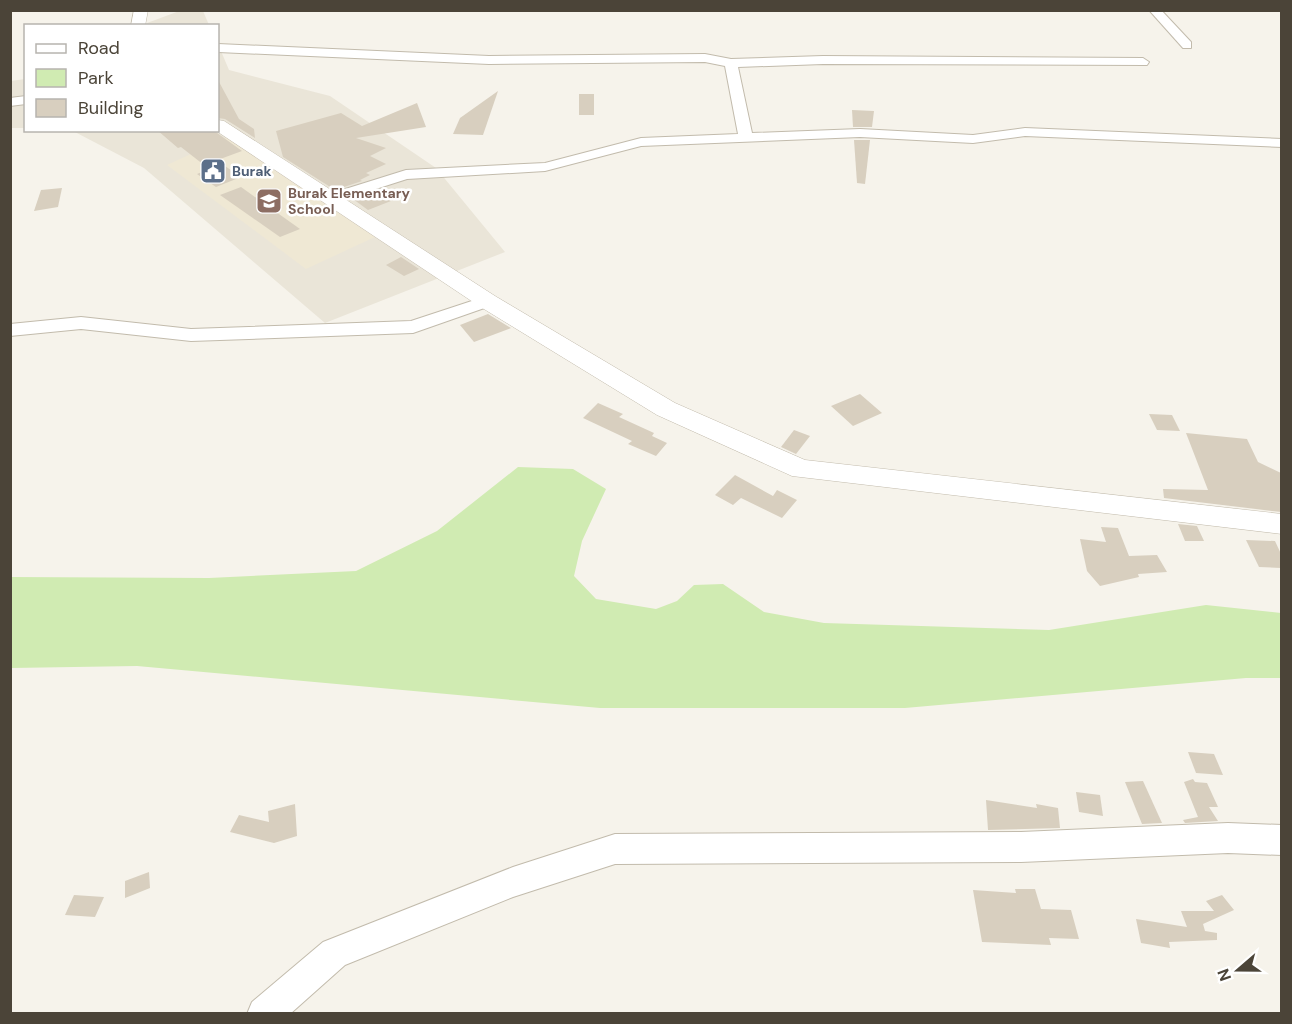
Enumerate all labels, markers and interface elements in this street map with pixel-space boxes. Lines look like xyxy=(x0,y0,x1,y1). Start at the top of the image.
legend xyxy=(24,24,219,132)
text: Road xyxy=(78,36,120,60)
text: Park xyxy=(78,66,114,90)
text: Building xyxy=(78,96,143,120)
public building icon: Burak xyxy=(198,156,228,186)
place label: Burak xyxy=(232,162,272,180)
place label: Burak Elementary School xyxy=(288,184,410,218)
school or university icon: Burak Elementary School xyxy=(254,186,284,216)
north arrow xyxy=(1208,940,1268,1000)
text: N xyxy=(1213,966,1236,984)

